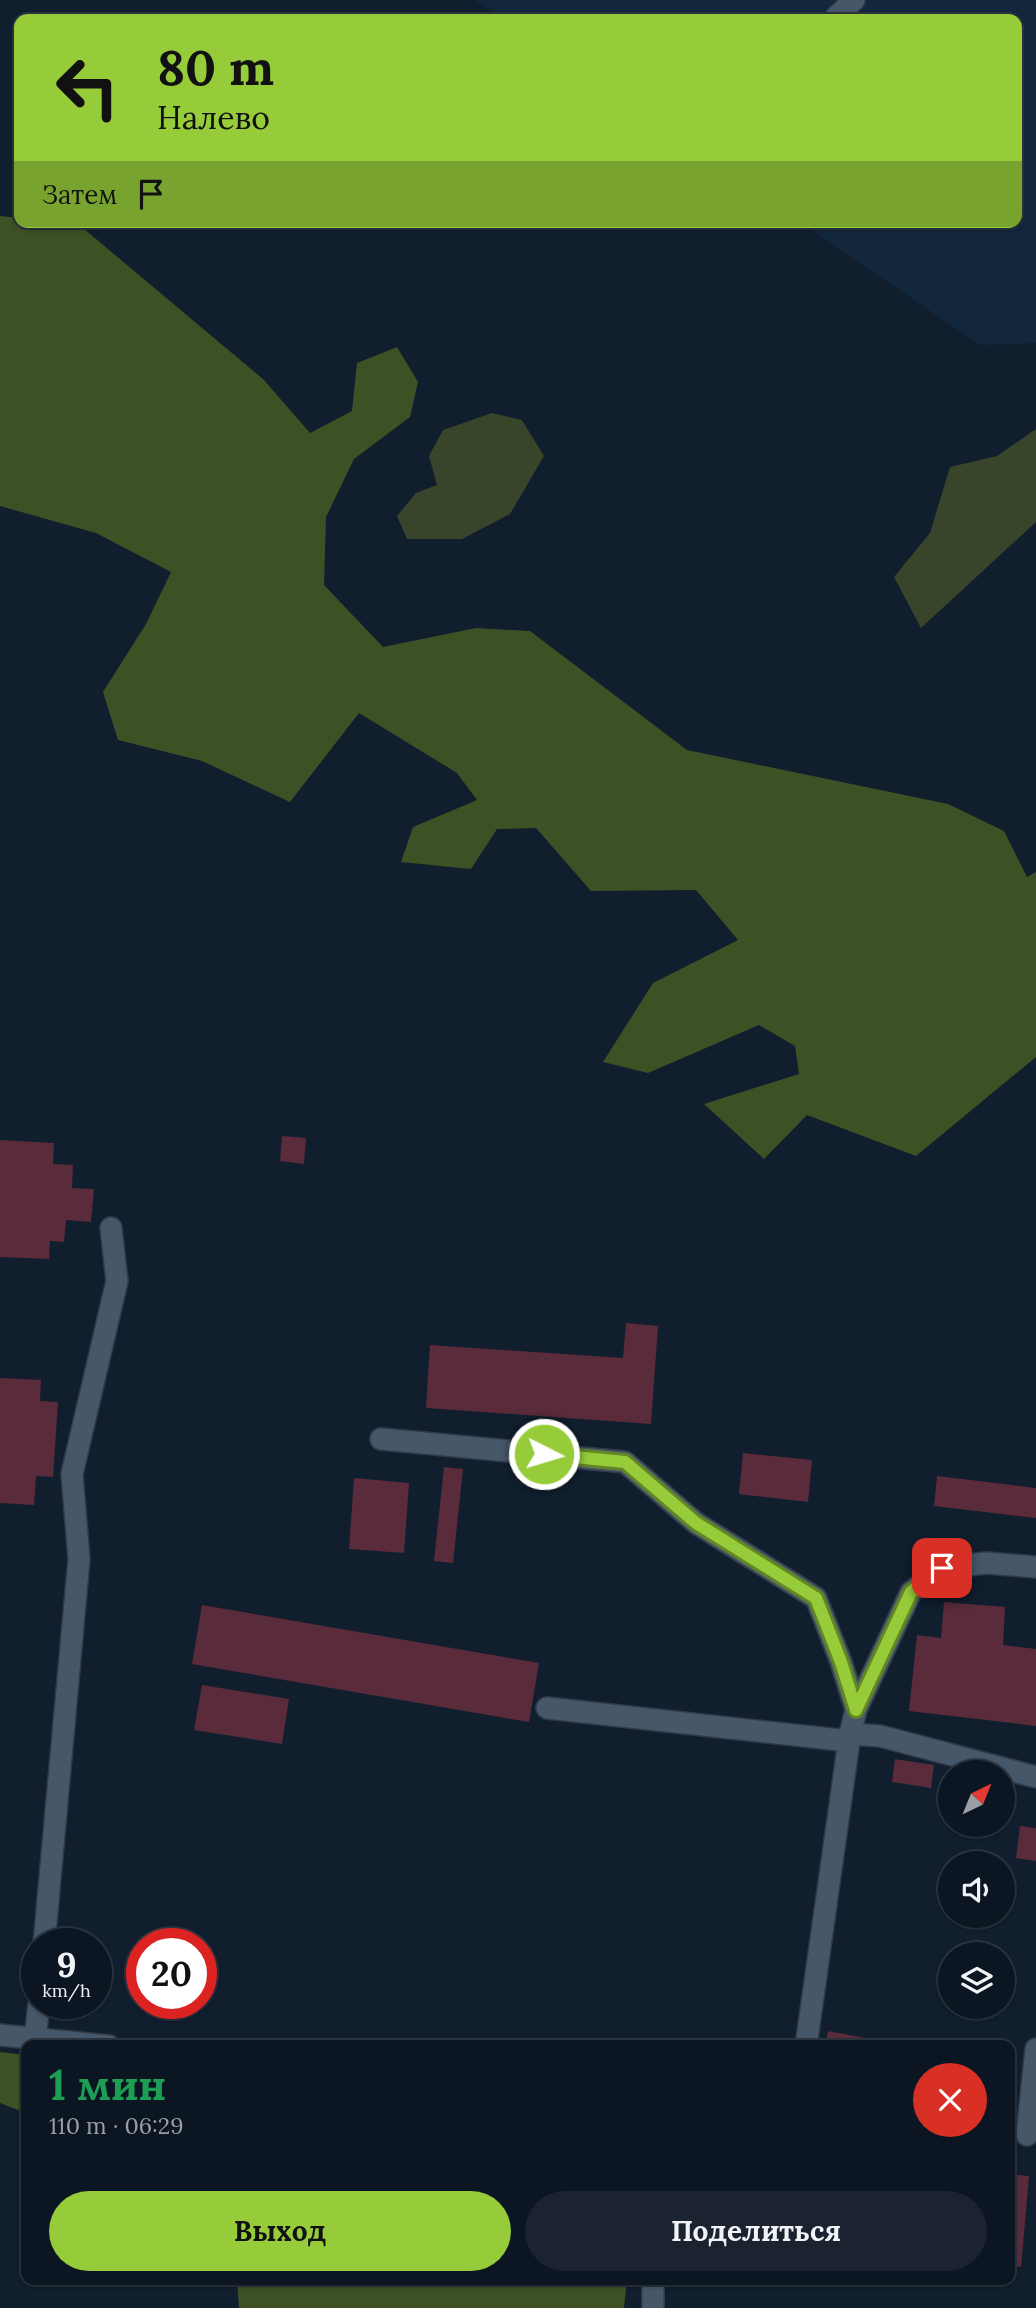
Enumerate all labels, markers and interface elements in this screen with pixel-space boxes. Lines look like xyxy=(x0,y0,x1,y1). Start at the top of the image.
text: 80 m xyxy=(157,36,274,98)
icon: left xyxy=(42,42,133,133)
text: Налево xyxy=(157,97,270,138)
icon: arrive xyxy=(132,175,170,213)
text: Затем xyxy=(42,178,118,211)
position arrow xyxy=(507,1417,581,1491)
pin xyxy=(912,1538,972,1598)
icon: arrive xyxy=(923,1549,961,1587)
north arrow xyxy=(938,1760,1015,1838)
map controls xyxy=(938,1760,1015,2019)
button: sound xyxy=(938,1851,1015,1928)
speed limit sign: 20 xyxy=(126,1928,217,2019)
text: 9 xyxy=(56,1942,77,1987)
button: layers xyxy=(938,1942,1015,2019)
text: km/h xyxy=(42,1979,91,2002)
text: 1 мин xyxy=(49,2058,166,2112)
button: close xyxy=(913,2063,987,2137)
text: 110 m · 06:29 xyxy=(49,2111,183,2140)
button: Выход xyxy=(49,2191,511,2271)
button: Поделиться xyxy=(525,2191,987,2271)

